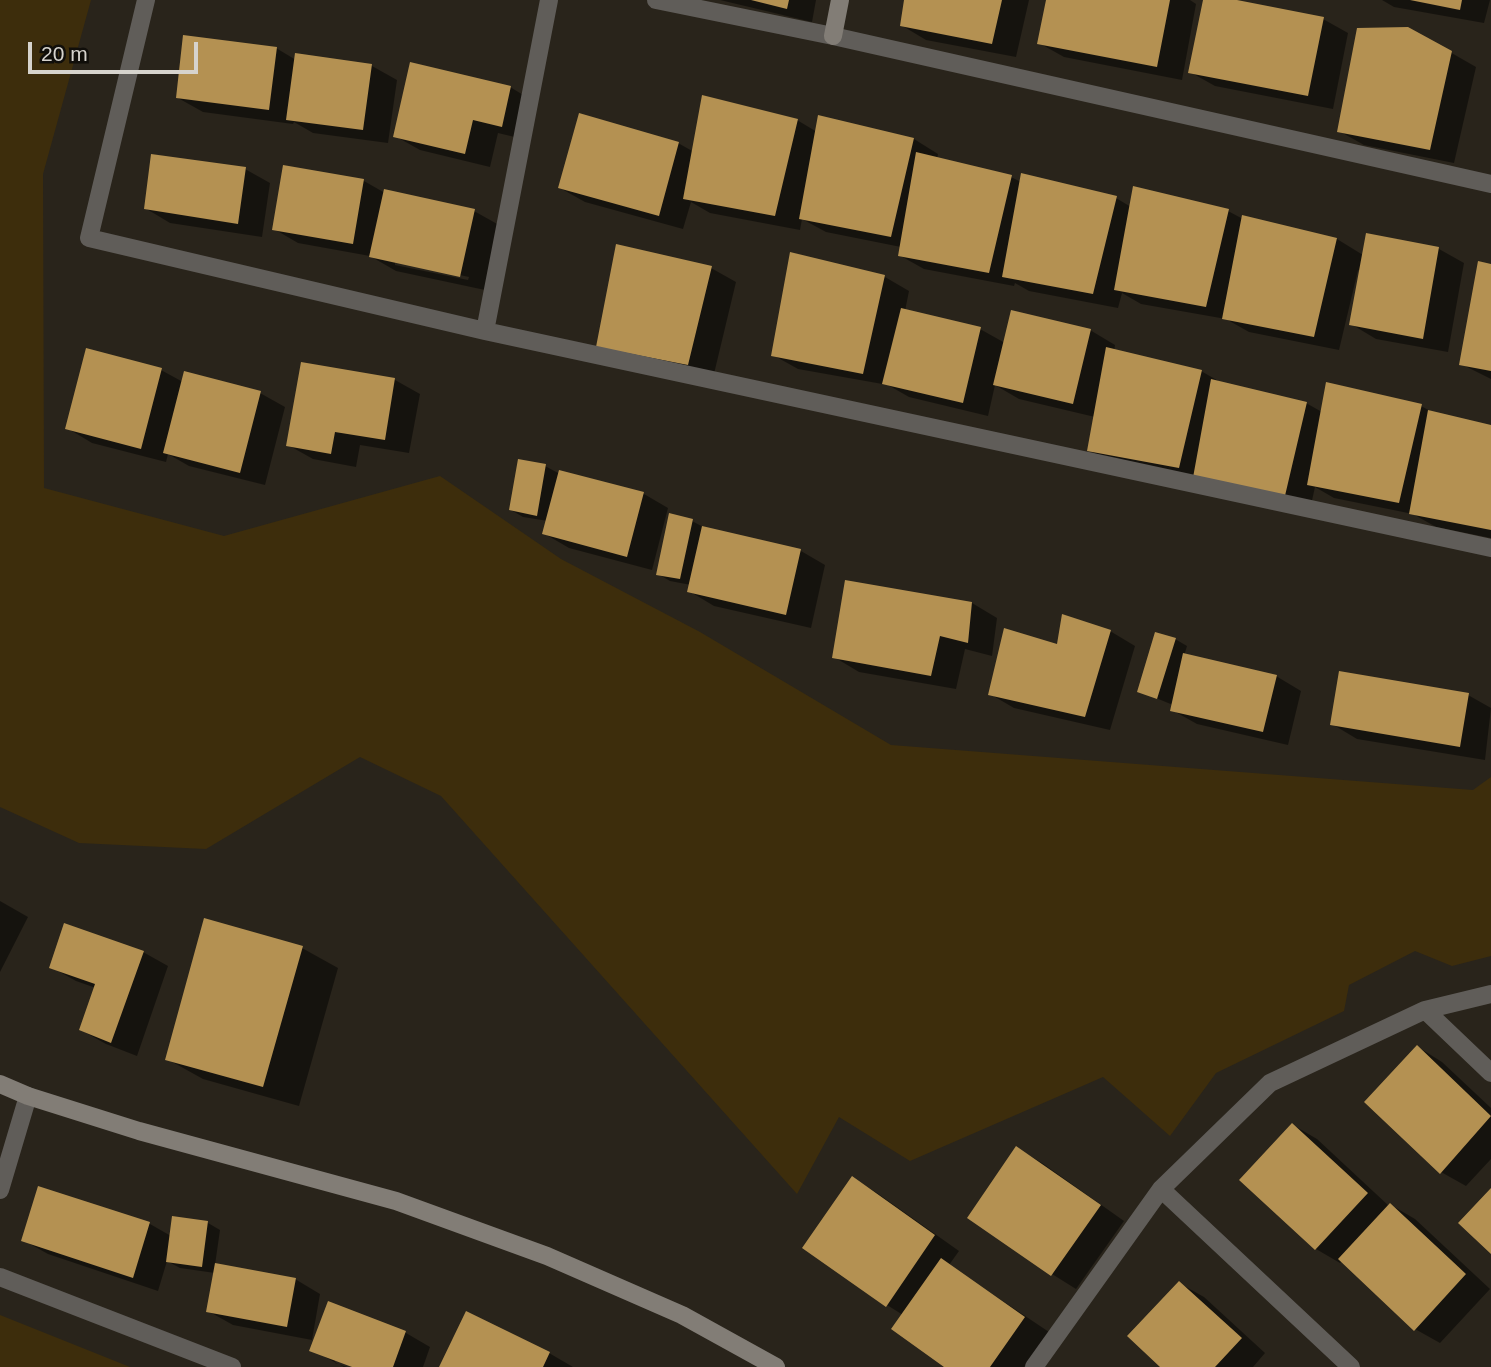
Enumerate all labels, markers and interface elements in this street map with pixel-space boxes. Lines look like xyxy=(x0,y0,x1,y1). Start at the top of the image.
scale bar xyxy=(32,28,201,72)
text: 20 m xyxy=(41,42,88,65)

